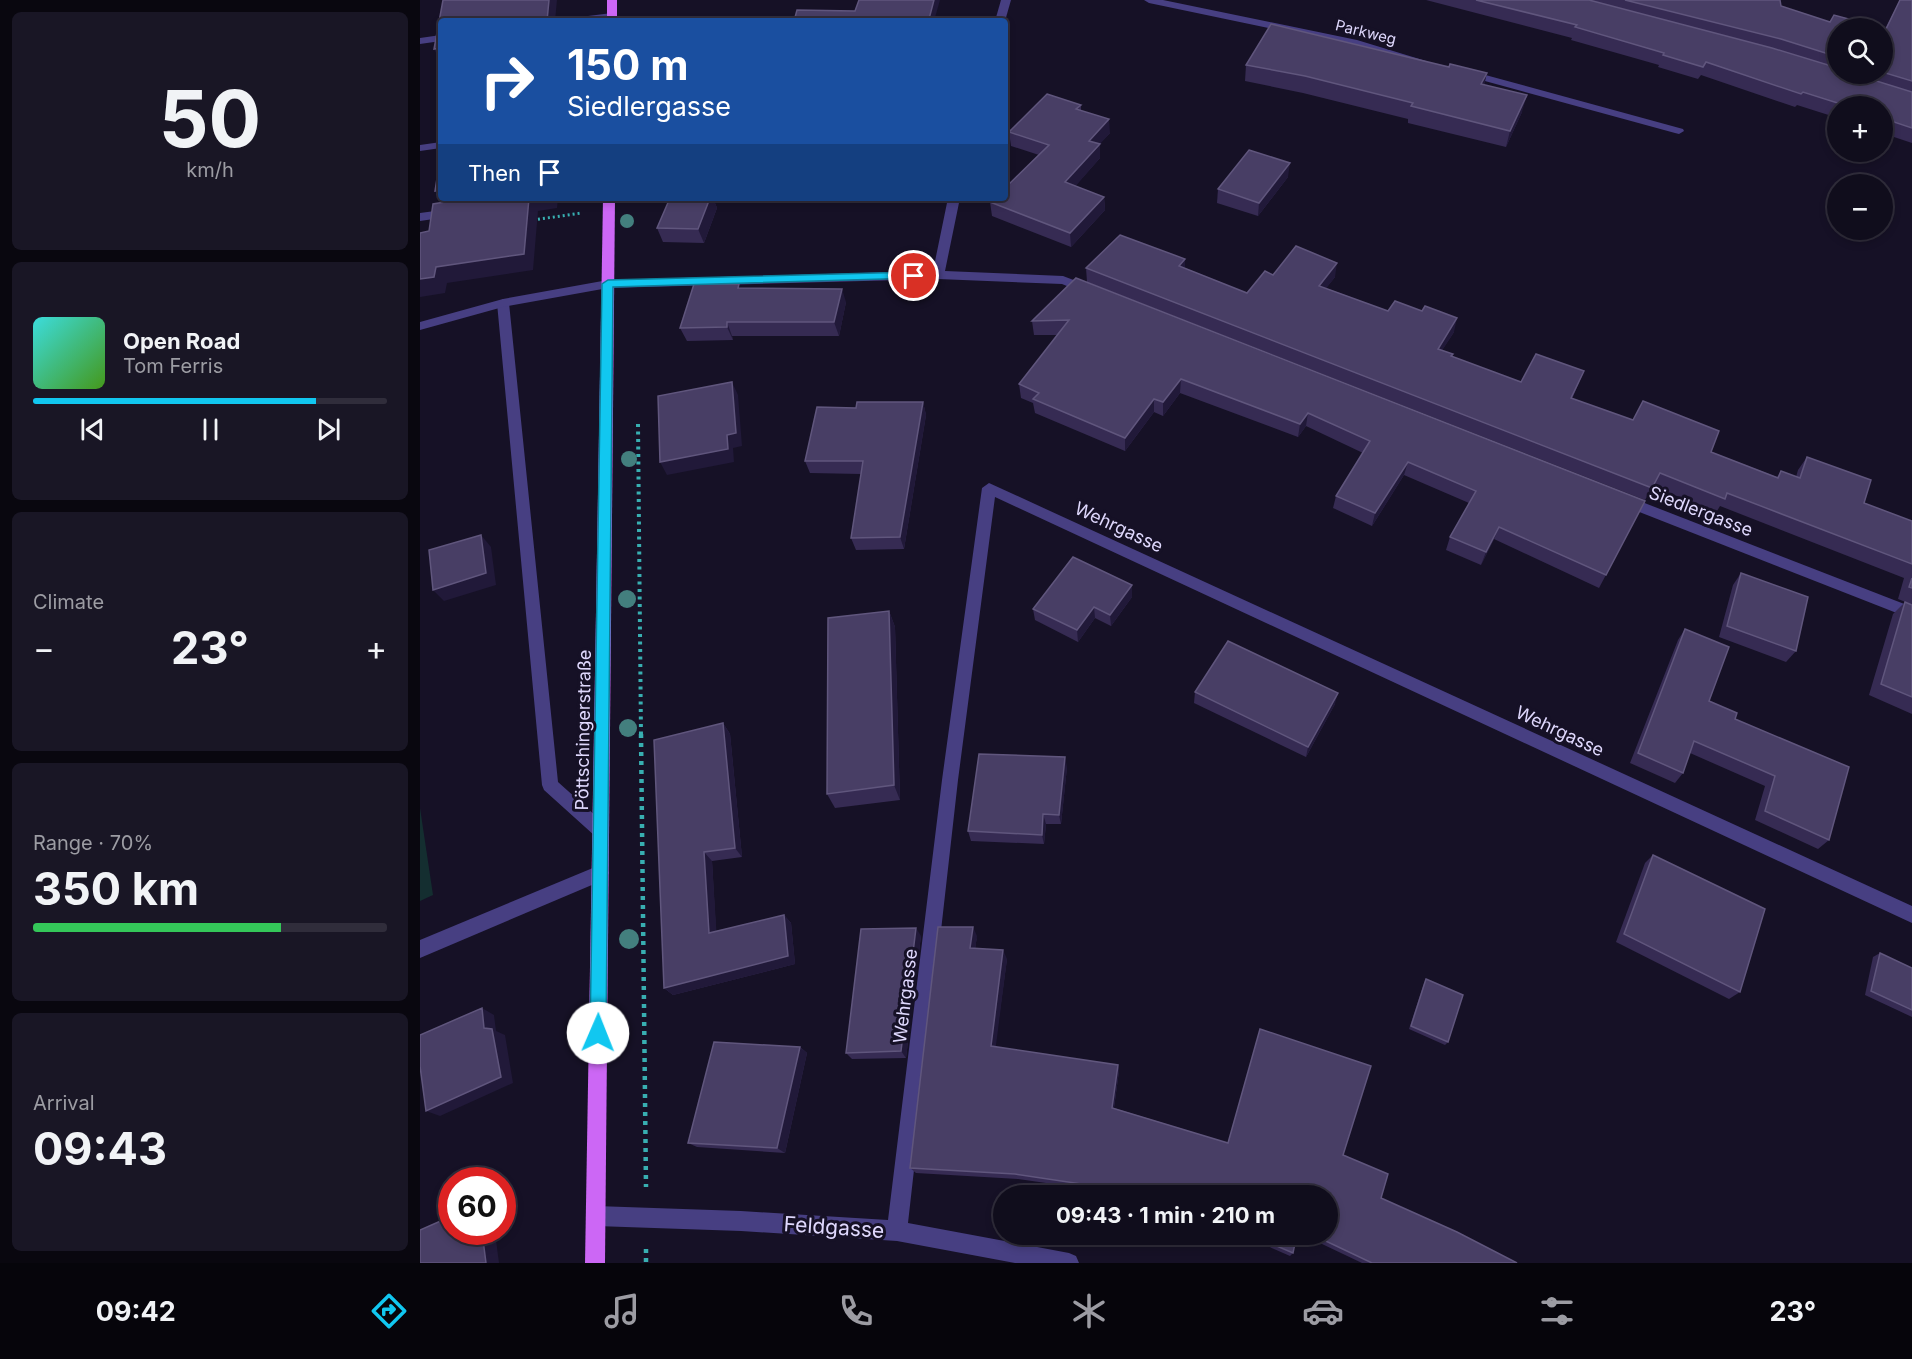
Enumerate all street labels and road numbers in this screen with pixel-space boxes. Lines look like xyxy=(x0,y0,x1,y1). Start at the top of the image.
street label: Parkweg xyxy=(1334,15,1398,49)
street label: Siedlergasse xyxy=(1646,482,1756,540)
street label: Wehrgasse xyxy=(1071,497,1167,557)
street label: Pöttschingerstraße xyxy=(571,649,595,811)
street label: Wehrgasse xyxy=(1512,701,1608,761)
street label: Wehrgasse xyxy=(889,948,921,1044)
street label: Feldgasse xyxy=(783,1211,885,1243)

